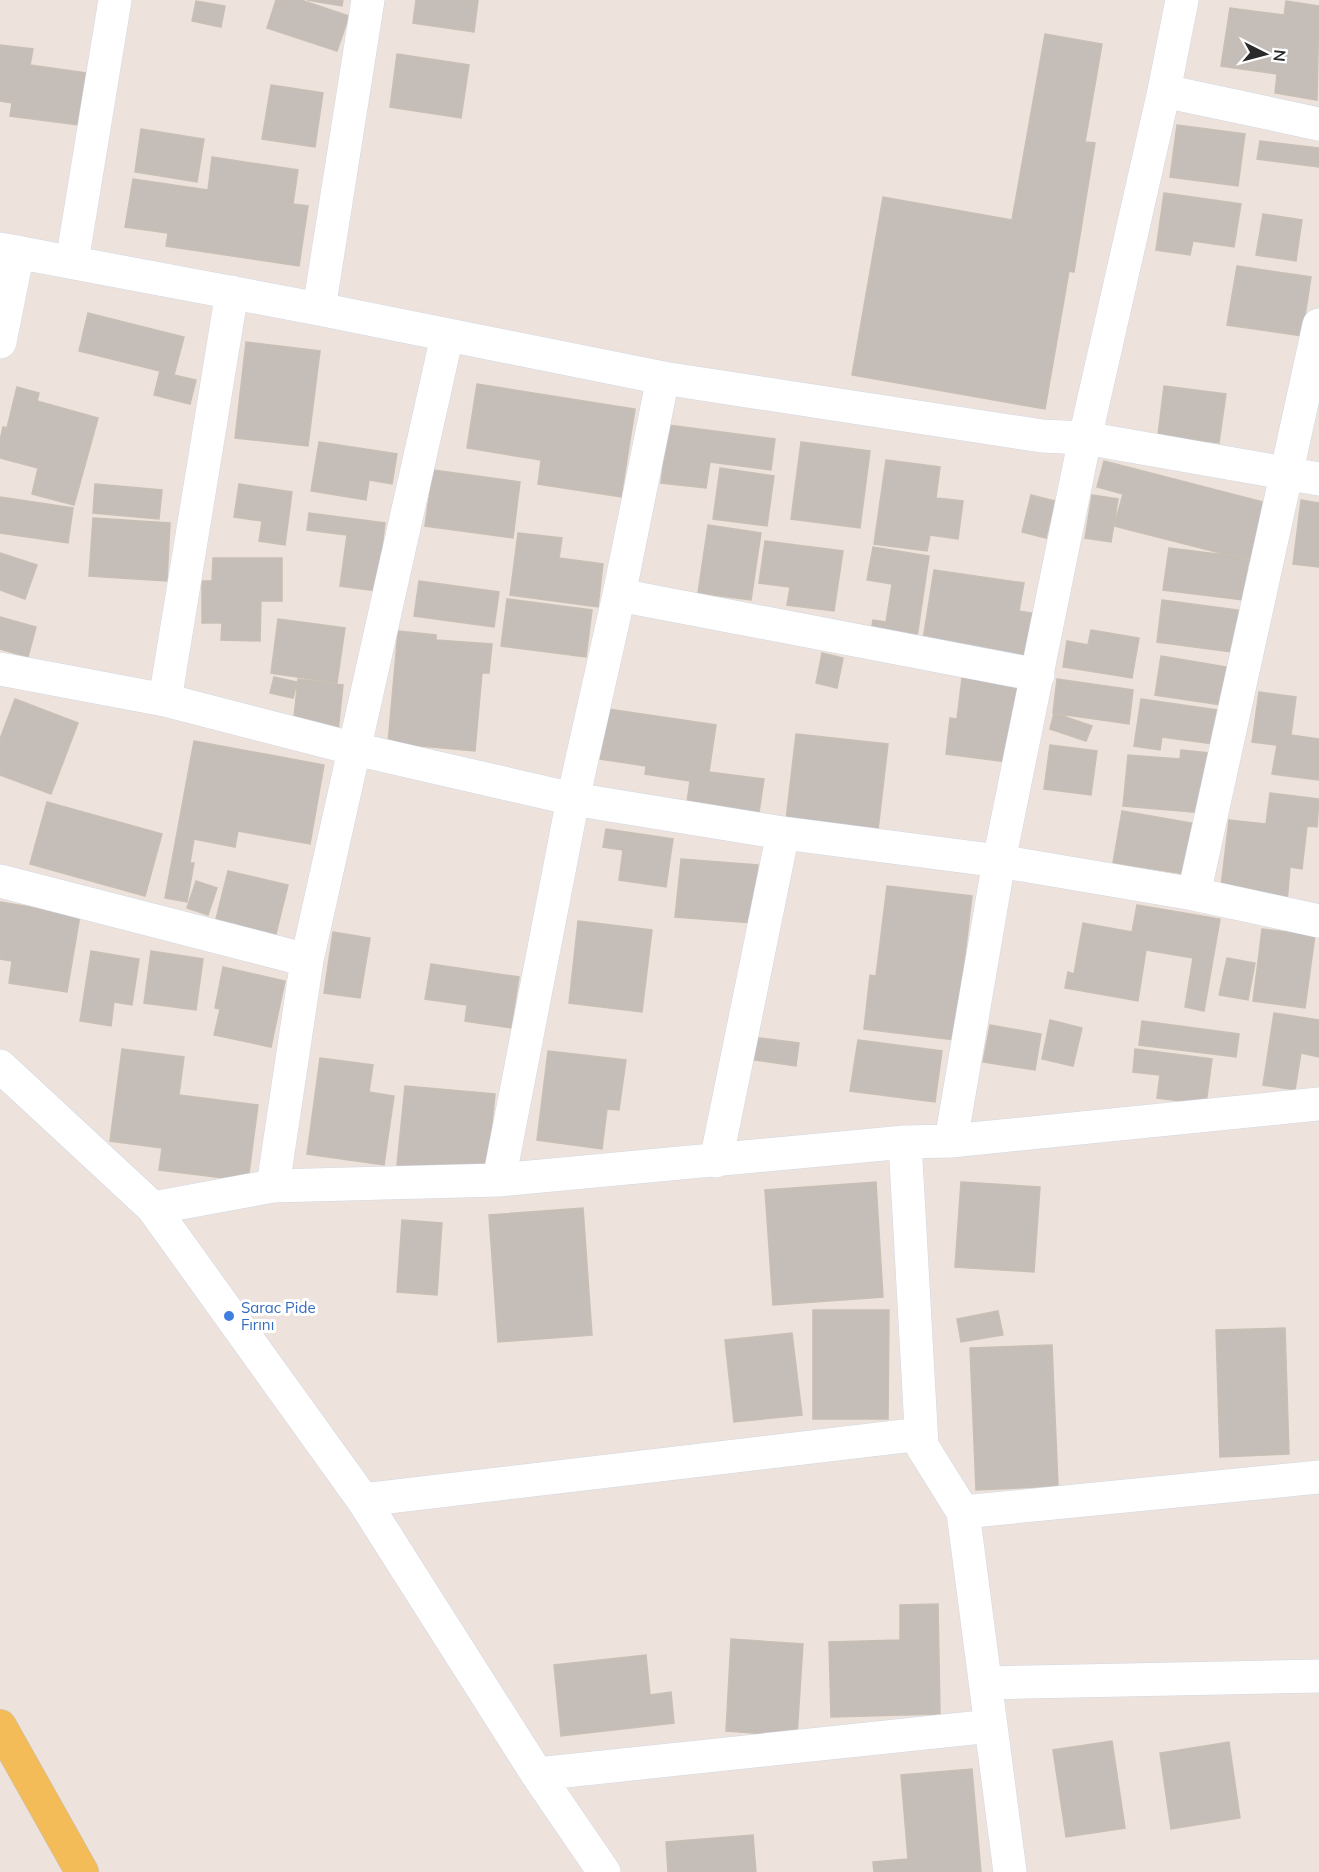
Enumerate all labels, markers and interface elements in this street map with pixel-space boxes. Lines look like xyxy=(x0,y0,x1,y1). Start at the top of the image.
north arrow xyxy=(1235,24,1295,84)
text: N xyxy=(1269,49,1290,63)
place label: Sarac Pide Fırını xyxy=(241,1298,316,1334)
marker: Sarac Pide Fırını xyxy=(222,1309,236,1323)

